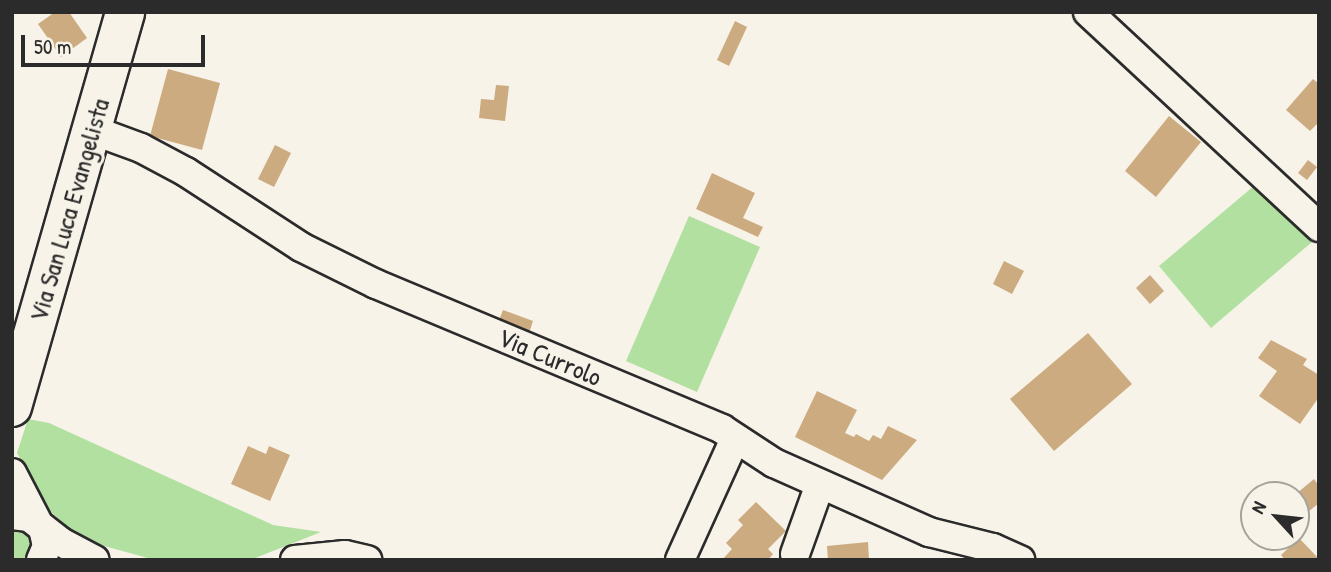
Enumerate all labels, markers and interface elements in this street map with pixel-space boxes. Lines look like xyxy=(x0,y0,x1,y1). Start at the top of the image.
scale bar xyxy=(24,21,208,65)
text: 50 m xyxy=(34,32,71,61)
street label: Via San Luca Evangelista xyxy=(22,95,116,325)
street label: Via Currolo xyxy=(494,321,606,393)
north arrow xyxy=(1240,481,1310,551)
text: N xyxy=(1244,497,1272,518)

